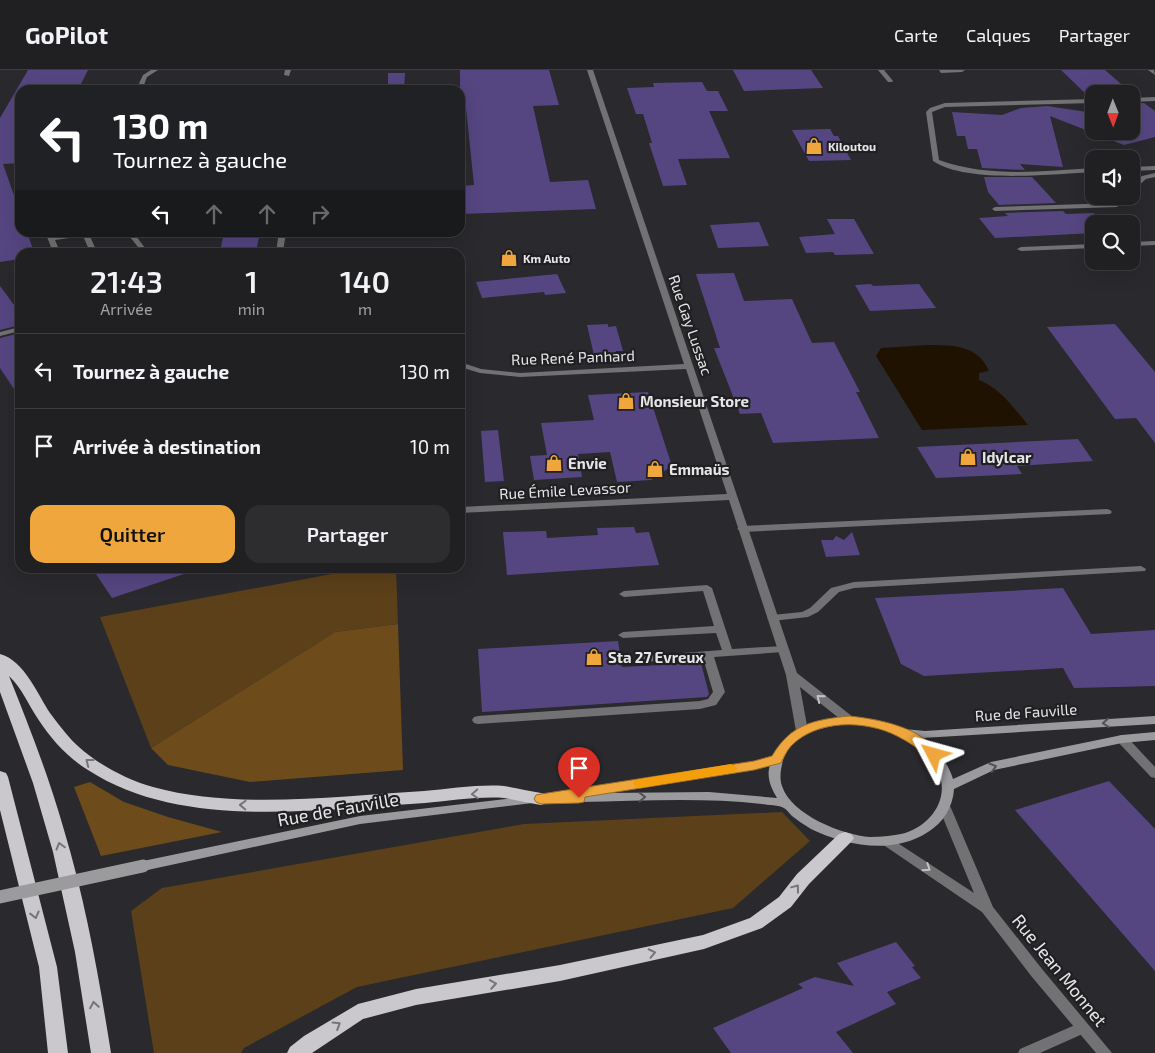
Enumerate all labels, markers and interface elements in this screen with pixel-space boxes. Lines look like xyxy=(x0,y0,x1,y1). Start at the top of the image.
text: GoPilot xyxy=(25,20,108,49)
text: Carte xyxy=(894,24,938,46)
text: Calques xyxy=(966,24,1031,46)
text: Partager xyxy=(1059,24,1130,46)
north arrow xyxy=(1085,85,1140,140)
map controls xyxy=(1085,85,1140,270)
text: 130 m xyxy=(113,104,208,146)
icon: left xyxy=(30,105,95,170)
shop icon: Kiloutou xyxy=(804,136,824,156)
place label: Kiloutou xyxy=(828,139,876,153)
text: Tournez à gauche xyxy=(113,146,287,172)
button: sound xyxy=(1085,150,1140,205)
icon: left xyxy=(147,200,175,228)
icon: ahead xyxy=(200,200,228,228)
icon: ahead xyxy=(253,200,281,228)
icon: right xyxy=(306,200,334,228)
button: search xyxy=(1085,215,1140,270)
shop icon: Km Auto xyxy=(499,248,519,268)
place label: Km Auto xyxy=(523,251,570,265)
text: 21:43 xyxy=(90,263,163,299)
text: 1 xyxy=(245,263,258,299)
text: 140 xyxy=(340,263,390,299)
street label: Rue Gay Lussac xyxy=(665,272,717,378)
text: Arrivée xyxy=(100,299,153,318)
text: min xyxy=(238,299,265,318)
text: m xyxy=(358,299,372,318)
street label: Rue René Panhard xyxy=(511,346,635,368)
icon: left xyxy=(30,357,58,385)
text: Tournez à gauche xyxy=(73,360,229,383)
text: 130 m xyxy=(400,360,450,383)
shop icon: Monsieur Store xyxy=(616,391,636,411)
place label: Monsieur Store xyxy=(640,392,749,410)
icon: arrive xyxy=(30,432,58,460)
text: Arrivée à destination xyxy=(73,435,261,458)
text: 10 m xyxy=(410,435,450,458)
shop icon: Idylcar xyxy=(958,447,978,467)
place label: Idylcar xyxy=(982,448,1032,467)
shop icon: Envie xyxy=(544,453,564,473)
place label: Envie xyxy=(568,454,607,472)
shop icon: Emmaüs xyxy=(645,459,665,479)
place label: Emmaüs xyxy=(669,460,730,478)
street label: Rue Émile Levassor xyxy=(499,478,631,502)
button: Quitter xyxy=(30,505,235,563)
button: Partager xyxy=(245,505,450,563)
shop icon: Sta 27 Evreux xyxy=(584,647,604,667)
place label: Sta 27 Evreux xyxy=(608,648,704,666)
one-way arrow xyxy=(817,694,826,703)
street label: Rue de Fauville xyxy=(974,699,1078,725)
one-way arrow xyxy=(1102,718,1110,729)
position arrow xyxy=(907,728,959,780)
pin xyxy=(558,747,600,798)
icon: arrive xyxy=(565,754,593,782)
one-way arrow xyxy=(86,760,95,768)
one-way arrow xyxy=(989,762,997,772)
street label: Rue de Fauville xyxy=(276,787,400,831)
one-way arrow xyxy=(471,788,479,799)
one-way arrow xyxy=(638,792,646,802)
one-way arrow xyxy=(239,799,247,810)
one-way arrow xyxy=(55,842,65,851)
one-way arrow xyxy=(922,862,931,872)
one-way arrow xyxy=(791,885,799,894)
street label: Rue Jean Monnet xyxy=(1008,909,1112,1031)
one-way arrow xyxy=(29,911,40,920)
one-way arrow xyxy=(648,948,657,959)
one-way arrow xyxy=(488,980,497,990)
one-way arrow xyxy=(89,1000,100,1008)
one-way arrow xyxy=(332,1022,341,1032)

